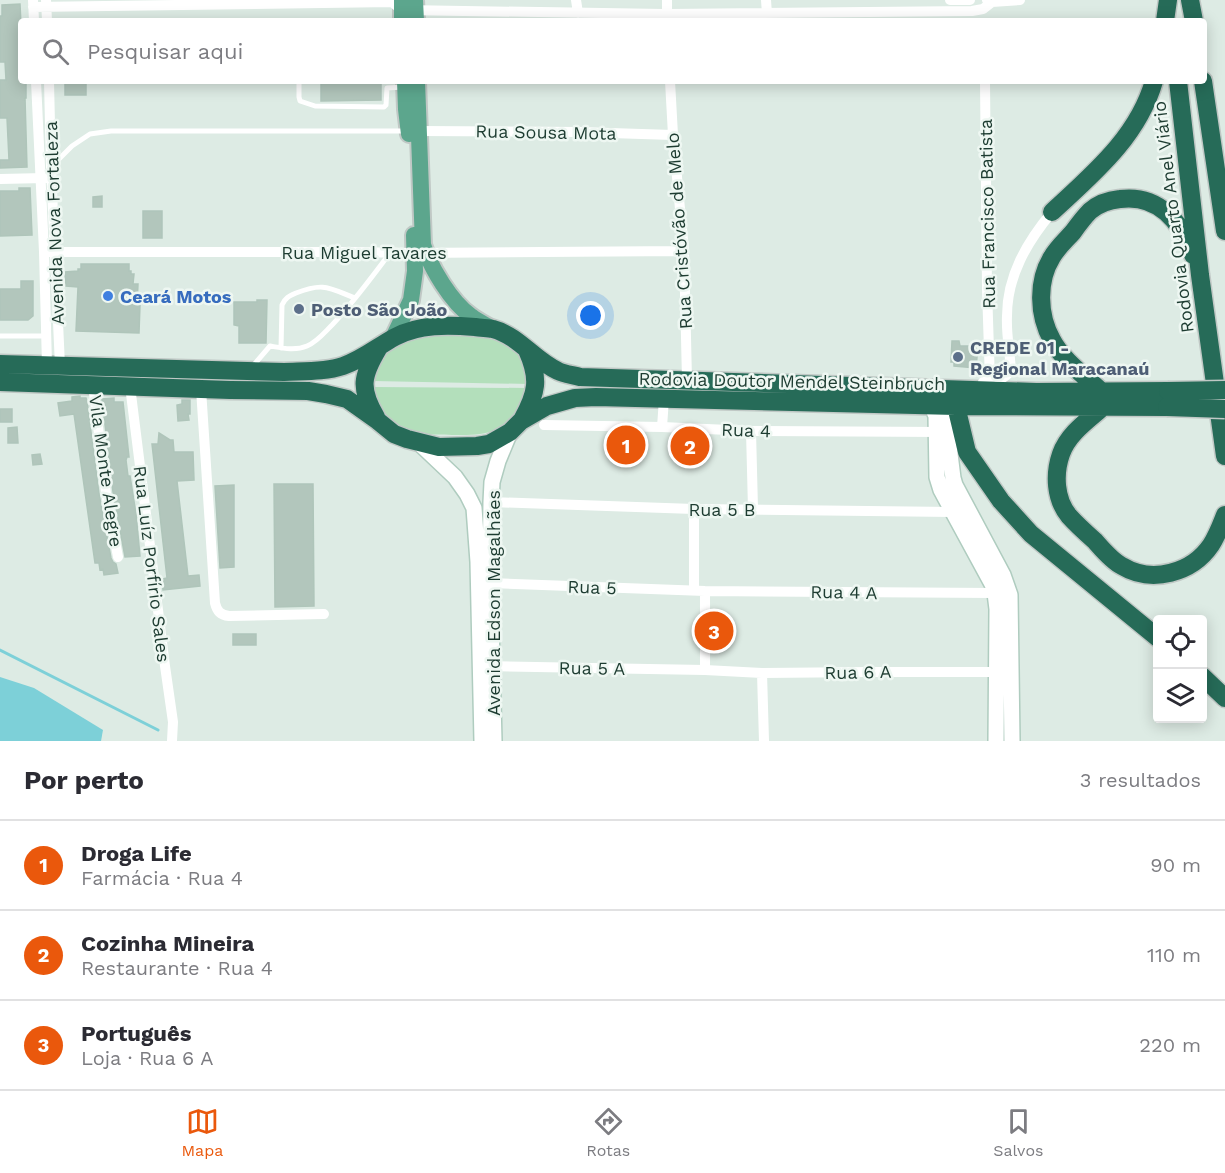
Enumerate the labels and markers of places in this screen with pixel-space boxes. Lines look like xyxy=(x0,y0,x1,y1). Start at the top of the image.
place label: Ceará Motos xyxy=(120,286,232,307)
marker: Ceará Motos xyxy=(101,289,115,303)
place label: Posto São João xyxy=(311,299,448,320)
marker: Posto São João xyxy=(292,302,306,316)
place label: CREDE 01 - Regional Maracanaú xyxy=(970,337,1149,379)
marker: CREDE 01 - Regional Maracanaú xyxy=(951,350,965,364)
pin: 1 xyxy=(606,422,646,468)
pin: 2 xyxy=(670,424,710,468)
pin: 3 xyxy=(694,608,734,654)

